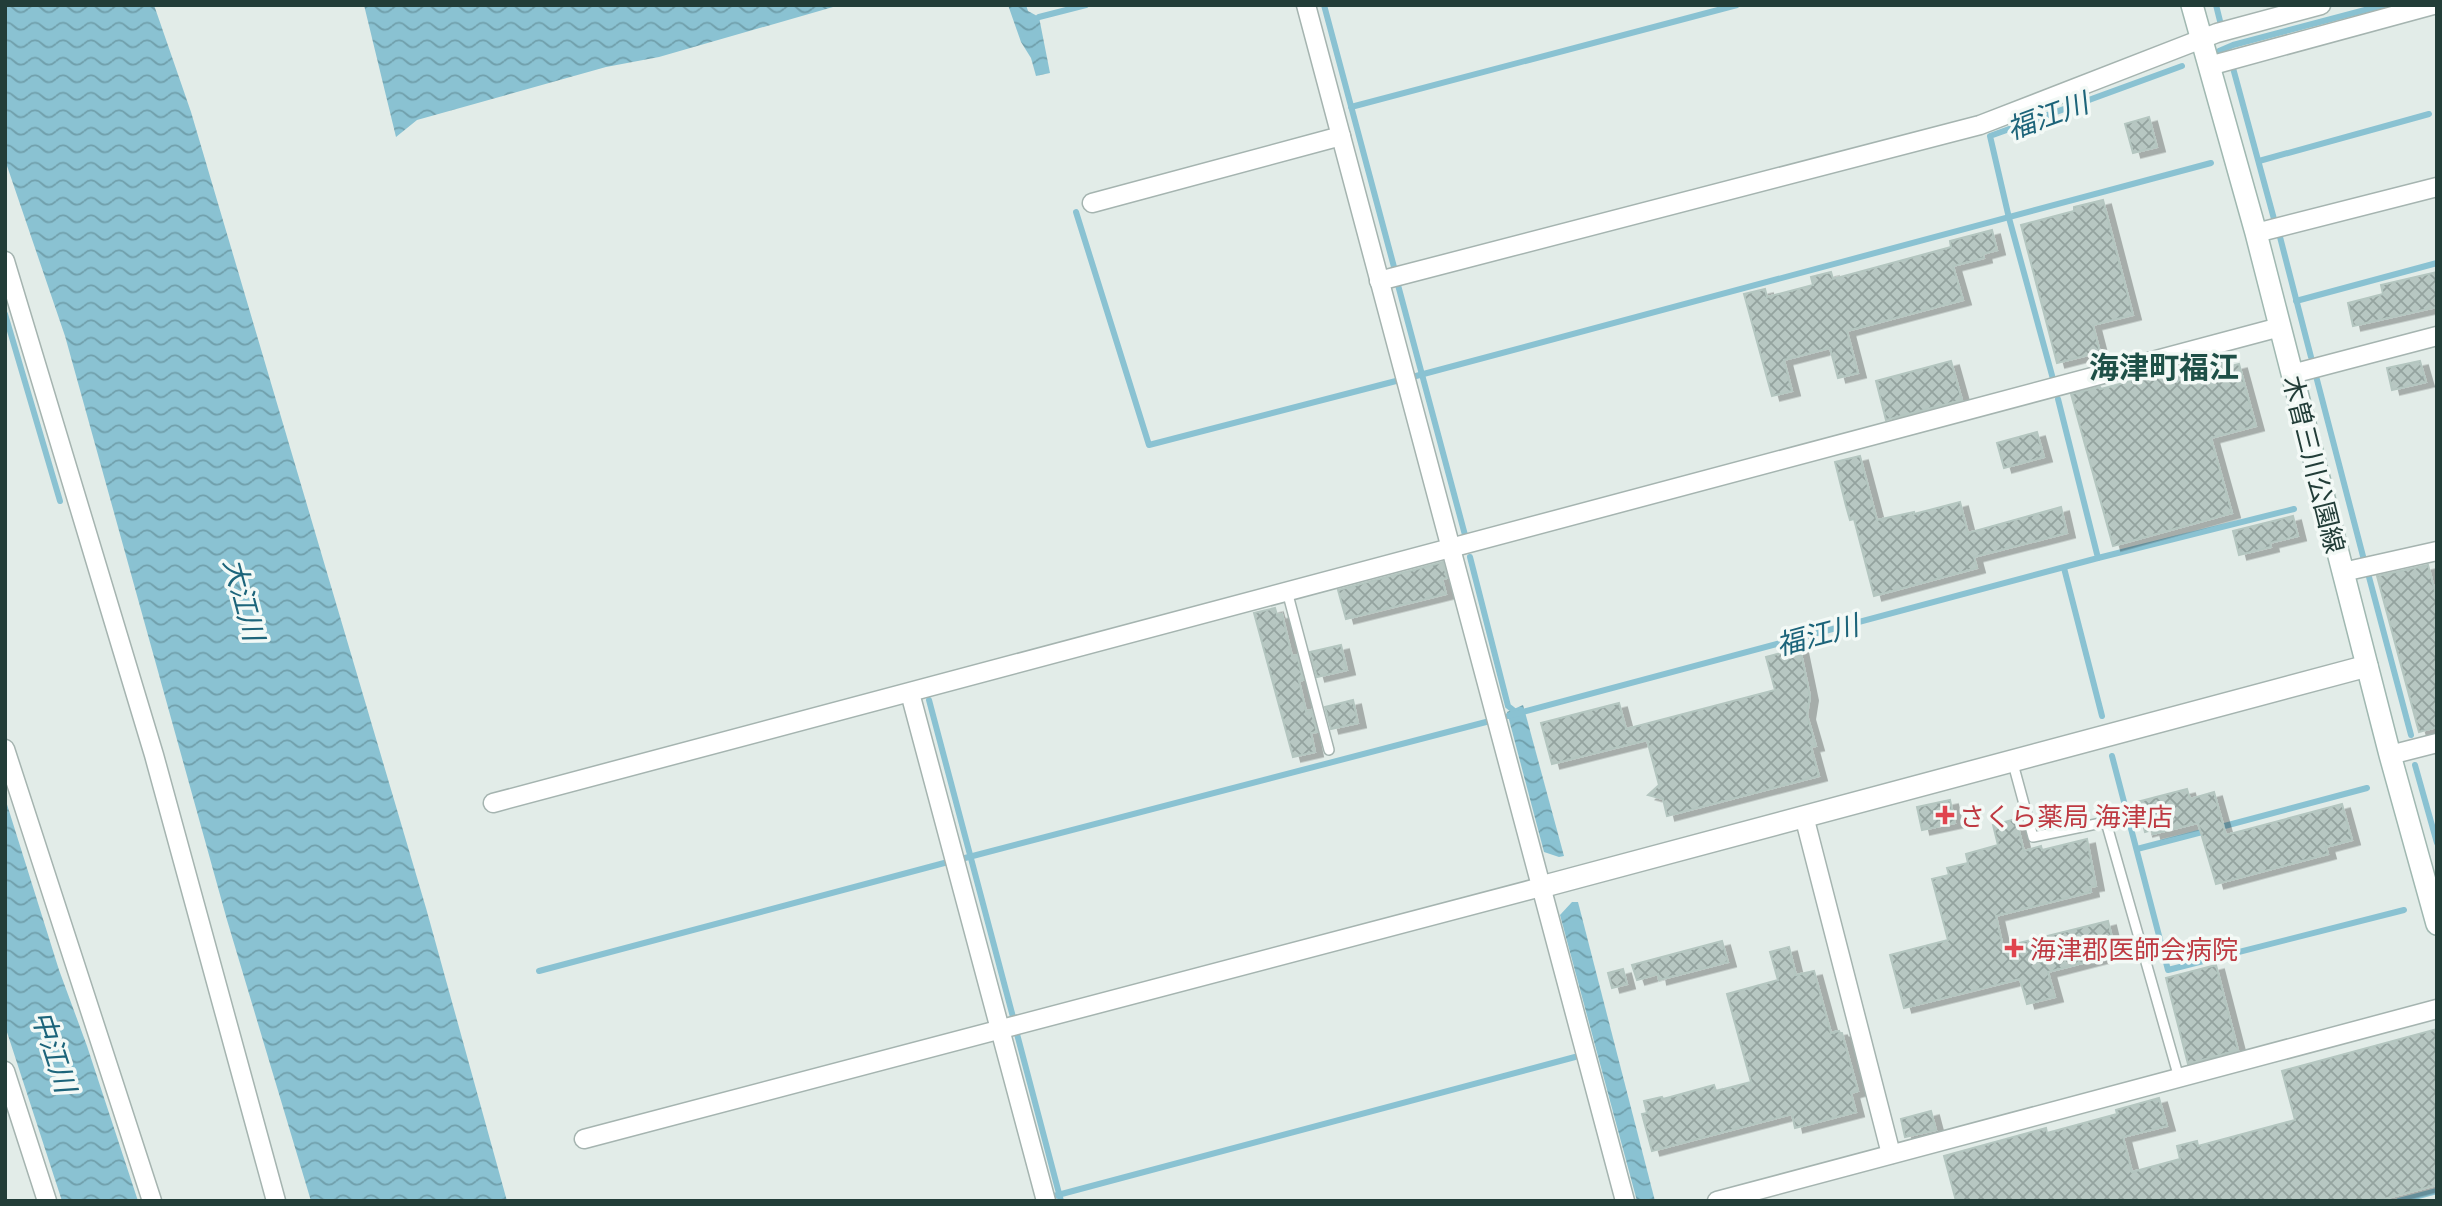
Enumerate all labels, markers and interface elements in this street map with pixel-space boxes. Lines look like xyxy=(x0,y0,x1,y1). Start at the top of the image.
water label: 福江川 xyxy=(2002,84,2095,145)
district label: 海津町福江 xyxy=(2089,348,2239,384)
street label: 木曽三川公園線 xyxy=(2278,372,2352,556)
water label: 大江川 xyxy=(218,554,273,647)
water label: 福江川 xyxy=(1772,606,1865,661)
place label: さくら薬局 海津店 xyxy=(1959,800,2173,831)
marker: さくら薬局 海津店 xyxy=(1937,807,1953,823)
place label: 海津郡医師会病院 xyxy=(2030,933,2238,964)
marker: 海津郡医師会病院 xyxy=(2004,938,2024,958)
water label: 中江川 xyxy=(26,1006,85,1099)

